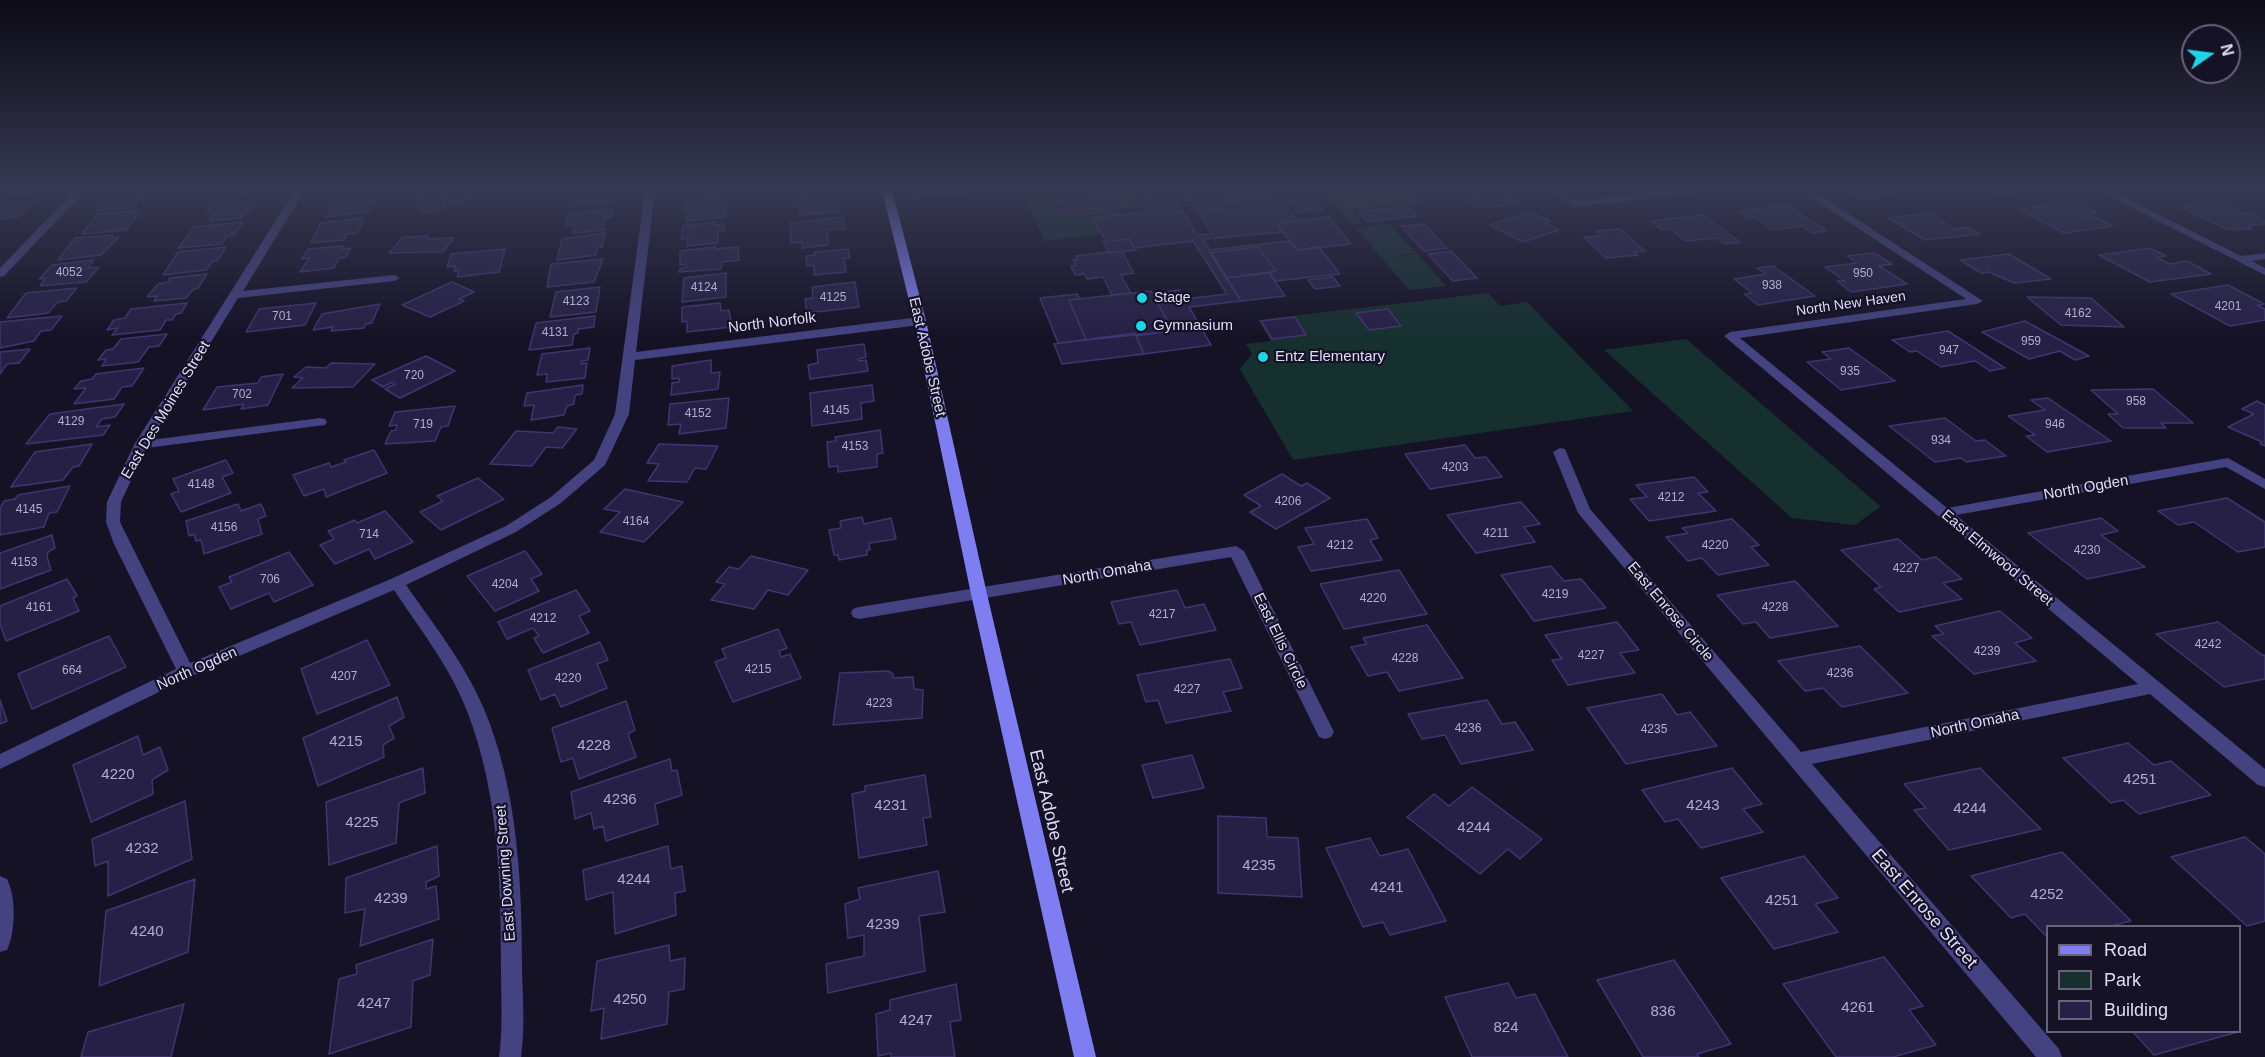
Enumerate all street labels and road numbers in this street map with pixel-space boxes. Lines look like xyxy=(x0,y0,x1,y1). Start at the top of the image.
street label: North New Haven xyxy=(1795,288,1907,320)
street label: East Adobe Street xyxy=(905,296,949,418)
street label: North Norfolk xyxy=(727,309,817,337)
street label: East Des Moines Street xyxy=(118,338,214,482)
street label: North Ogden xyxy=(2042,472,2130,504)
street label: East Elmwood Street xyxy=(1938,506,2056,610)
street label: North Omaha xyxy=(1061,556,1153,590)
street label: East Enrose Circle xyxy=(1623,559,1717,665)
street label: East Ellis Circle xyxy=(1249,590,1311,692)
street label: North Ogden xyxy=(154,643,240,695)
street label: North Omaha xyxy=(1929,706,2021,742)
street label: East Adobe Street xyxy=(1024,747,1078,895)
street label: East Downing Street xyxy=(492,804,520,942)
street label: East Enrose Street xyxy=(1866,845,1982,973)

